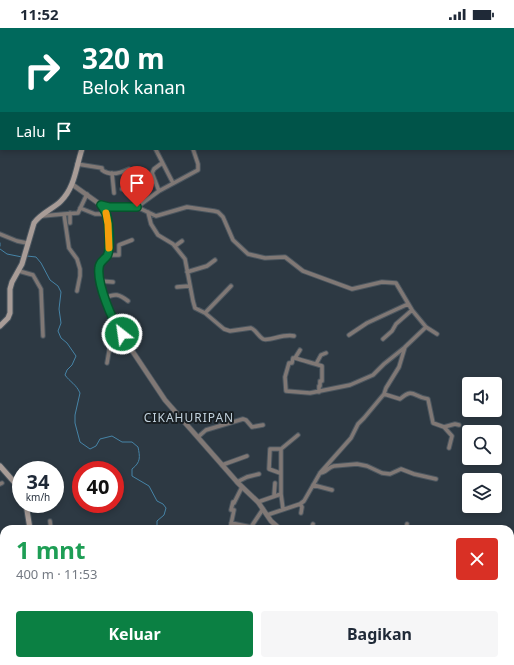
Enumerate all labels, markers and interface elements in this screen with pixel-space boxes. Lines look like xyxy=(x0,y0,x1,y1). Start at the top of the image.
text: 11:52 xyxy=(20,4,59,24)
text: 320 m xyxy=(82,39,165,77)
icon: right xyxy=(16,44,68,96)
text: Belok kanan xyxy=(82,75,186,99)
icon: arrive xyxy=(53,120,75,142)
text: Lalu xyxy=(16,121,45,141)
pin xyxy=(120,166,154,207)
icon: arrive xyxy=(126,172,148,194)
position arrow xyxy=(101,313,143,355)
map controls xyxy=(462,377,502,513)
button: sound xyxy=(462,377,502,417)
district label: CIKAHURIPAN xyxy=(144,409,234,426)
button: search xyxy=(462,425,502,465)
speed limit sign: 40 xyxy=(72,461,124,513)
text: 34 xyxy=(27,468,49,495)
button: layers xyxy=(462,473,502,513)
text: km/h xyxy=(26,490,50,504)
text: 1 mnt xyxy=(16,533,85,566)
button: close xyxy=(456,538,498,580)
text: 400 m · 11:53 xyxy=(16,565,97,583)
button: Keluar xyxy=(16,611,253,657)
button: Bagikan xyxy=(261,611,498,657)

